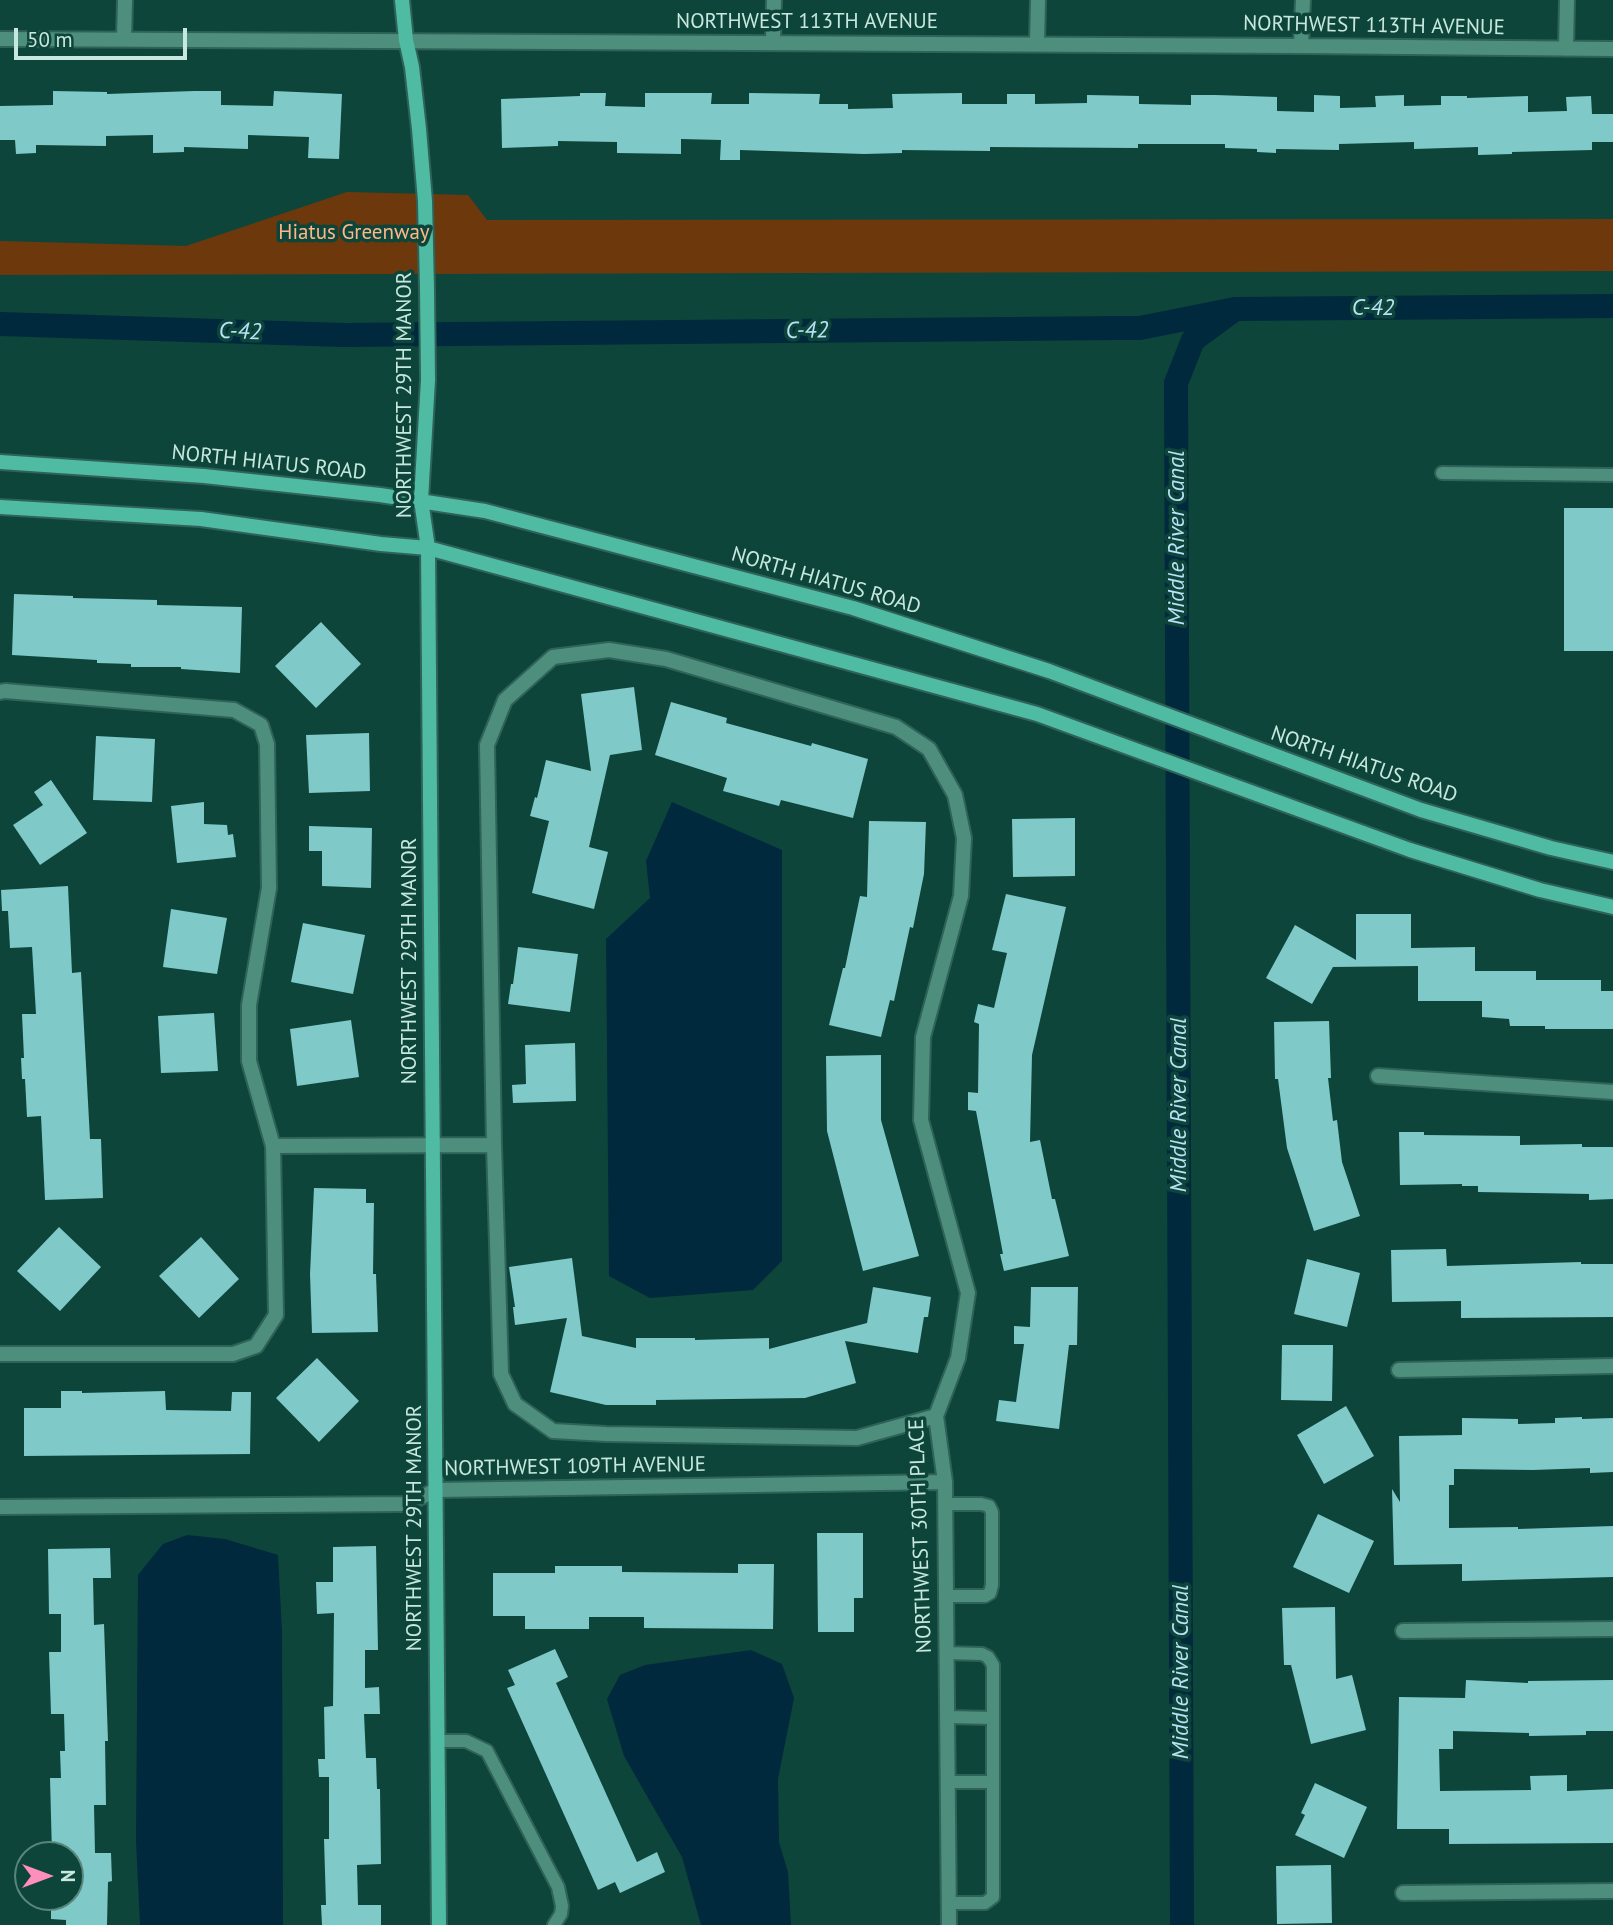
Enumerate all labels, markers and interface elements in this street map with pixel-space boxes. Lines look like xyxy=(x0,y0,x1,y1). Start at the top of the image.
street label: NORTHWEST 113TH AVENUE xyxy=(676,9,938,35)
street label: NORTHWEST 113TH AVENUE xyxy=(1243,11,1505,41)
scale bar xyxy=(18,14,191,58)
text: 50 m xyxy=(27,26,73,53)
park label: Hiatus Greenway xyxy=(278,220,430,246)
street label: NORTHWEST 29TH MANOR xyxy=(392,272,418,518)
water label: C-42 xyxy=(1352,294,1394,322)
water label: C-42 xyxy=(218,317,262,347)
water label: C-42 xyxy=(785,317,829,345)
street label: NORTH HIATUS ROAD xyxy=(170,440,368,486)
water label: Middle River Canal xyxy=(1163,451,1191,625)
street label: NORTH HIATUS ROAD xyxy=(728,542,924,620)
street label: NORTH HIATUS ROAD xyxy=(1267,721,1461,809)
street label: NORTHWEST 29TH MANOR xyxy=(397,838,423,1084)
water label: Middle River Canal xyxy=(1165,1018,1193,1192)
street label: NORTHWEST 29TH MANOR xyxy=(402,1405,428,1651)
street label: NORTHWEST 30TH PLACE xyxy=(904,1418,938,1654)
street label: NORTHWEST 109TH AVENUE xyxy=(444,1452,706,1482)
water label: Middle River Canal xyxy=(1167,1585,1195,1759)
north arrow xyxy=(14,1841,84,1911)
text: N xyxy=(56,1870,80,1882)

